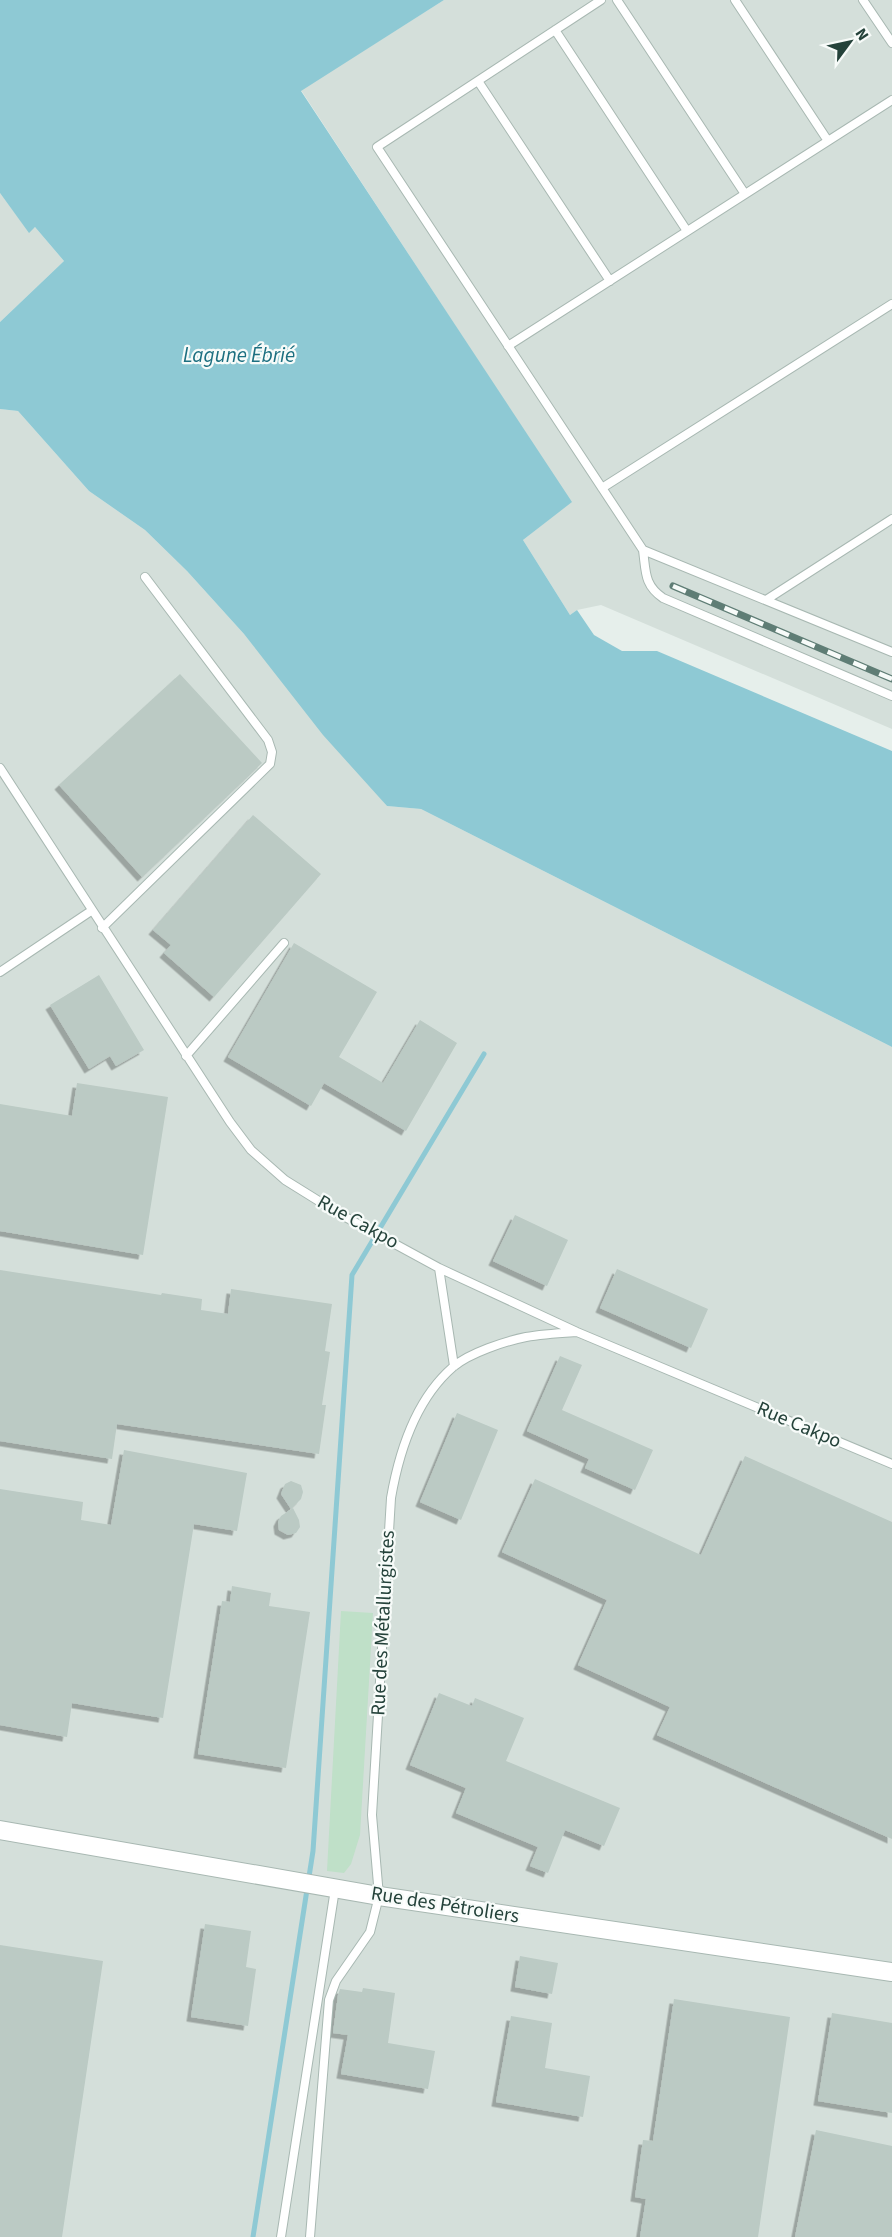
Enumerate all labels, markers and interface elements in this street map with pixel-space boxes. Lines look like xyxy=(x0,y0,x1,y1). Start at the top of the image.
north arrow xyxy=(820,12,880,72)
text: N xyxy=(850,24,874,45)
water label: Lagune Ébrié xyxy=(183,340,296,370)
street label: Rue Cakpo xyxy=(312,1188,404,1256)
street label: Rue Cakpo xyxy=(752,1395,846,1455)
street label: Rue des Métallurgistes xyxy=(364,1529,402,1717)
street label: Rue des Pétroliers xyxy=(369,1879,521,1931)

